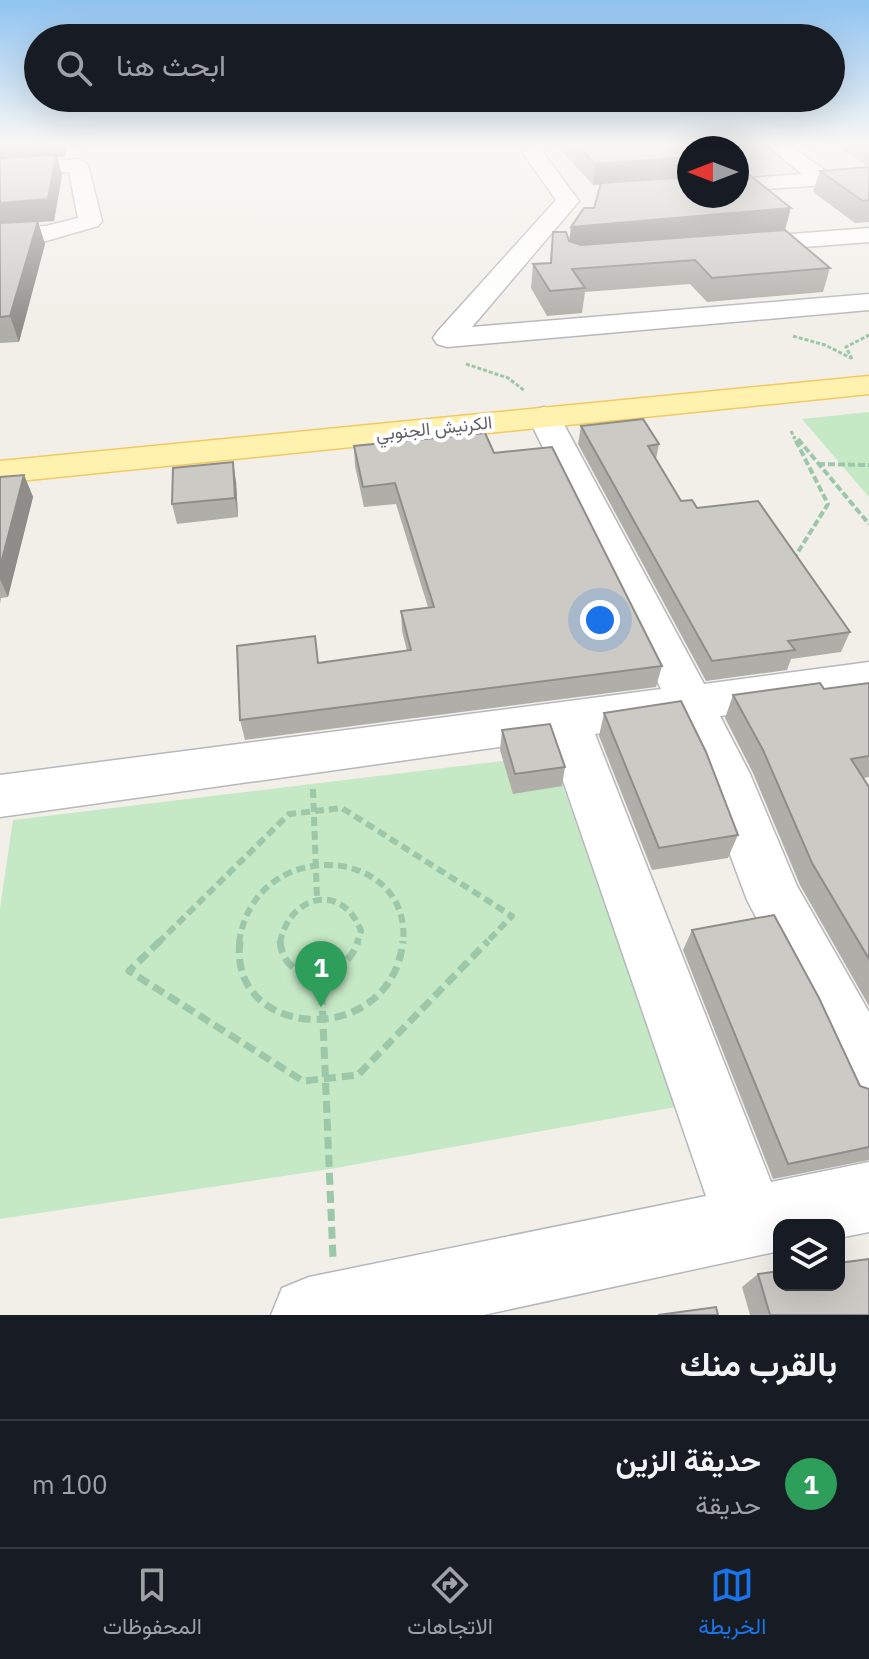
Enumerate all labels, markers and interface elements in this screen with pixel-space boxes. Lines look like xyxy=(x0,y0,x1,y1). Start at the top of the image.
search box xyxy=(24,24,845,112)
text: ابحث هنا xyxy=(116,45,226,84)
icon: search xyxy=(52,46,96,90)
north arrow xyxy=(677,136,749,208)
street label: الكرنيش الجنوبي xyxy=(375,410,494,450)
your location xyxy=(580,600,620,640)
pin: 1 xyxy=(295,941,347,1007)
map controls xyxy=(773,1219,845,1291)
button: layers xyxy=(773,1219,845,1291)
text: بالقرب منك xyxy=(680,1341,837,1385)
text: حديقة الزين xyxy=(615,1440,761,1479)
text: 100 m xyxy=(32,1467,108,1501)
text: 1 xyxy=(803,1467,819,1501)
text: حديقة xyxy=(695,1487,761,1521)
tab: المحفوظات xyxy=(103,1563,202,1646)
tab: الاتجاهات xyxy=(407,1563,493,1646)
tab: الخريطة xyxy=(698,1563,766,1646)

